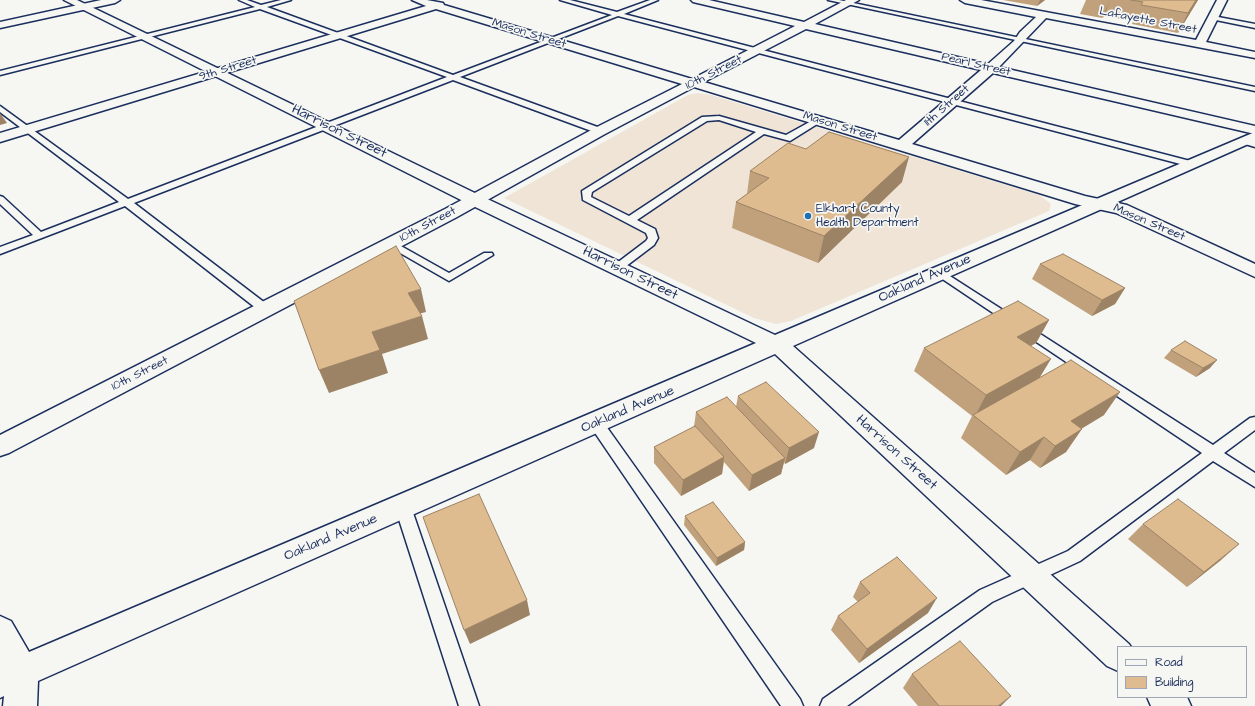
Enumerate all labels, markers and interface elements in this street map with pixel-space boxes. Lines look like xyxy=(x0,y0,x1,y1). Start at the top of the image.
street label: Lafayette Street xyxy=(1098,5,1198,37)
street label: Mason Street xyxy=(490,16,568,52)
street label: Pearl Street xyxy=(940,50,1012,80)
street label: 9th Street xyxy=(197,53,259,85)
street label: 10th Street xyxy=(683,53,745,93)
street label: 11th Street xyxy=(921,82,973,130)
street label: Harrison Street xyxy=(289,102,389,162)
street label: Mason Street xyxy=(801,109,879,145)
street label: Mason Street xyxy=(1111,201,1187,245)
place label: Elkhart County Health Department xyxy=(816,202,919,230)
street label: 10th Street xyxy=(397,204,459,246)
marker: Elkhart County Health Department xyxy=(803,211,813,221)
street label: Harrison Street xyxy=(580,244,680,304)
street label: Oakland Avenue xyxy=(876,251,974,307)
street label: 10th Street xyxy=(109,354,171,394)
street label: Oakland Avenue xyxy=(579,383,677,437)
street label: Harrison Street xyxy=(852,412,940,494)
street label: Oakland Avenue xyxy=(282,511,380,565)
legend xyxy=(1117,646,1247,698)
text: Road xyxy=(1155,654,1183,671)
text: Building xyxy=(1155,674,1193,691)

